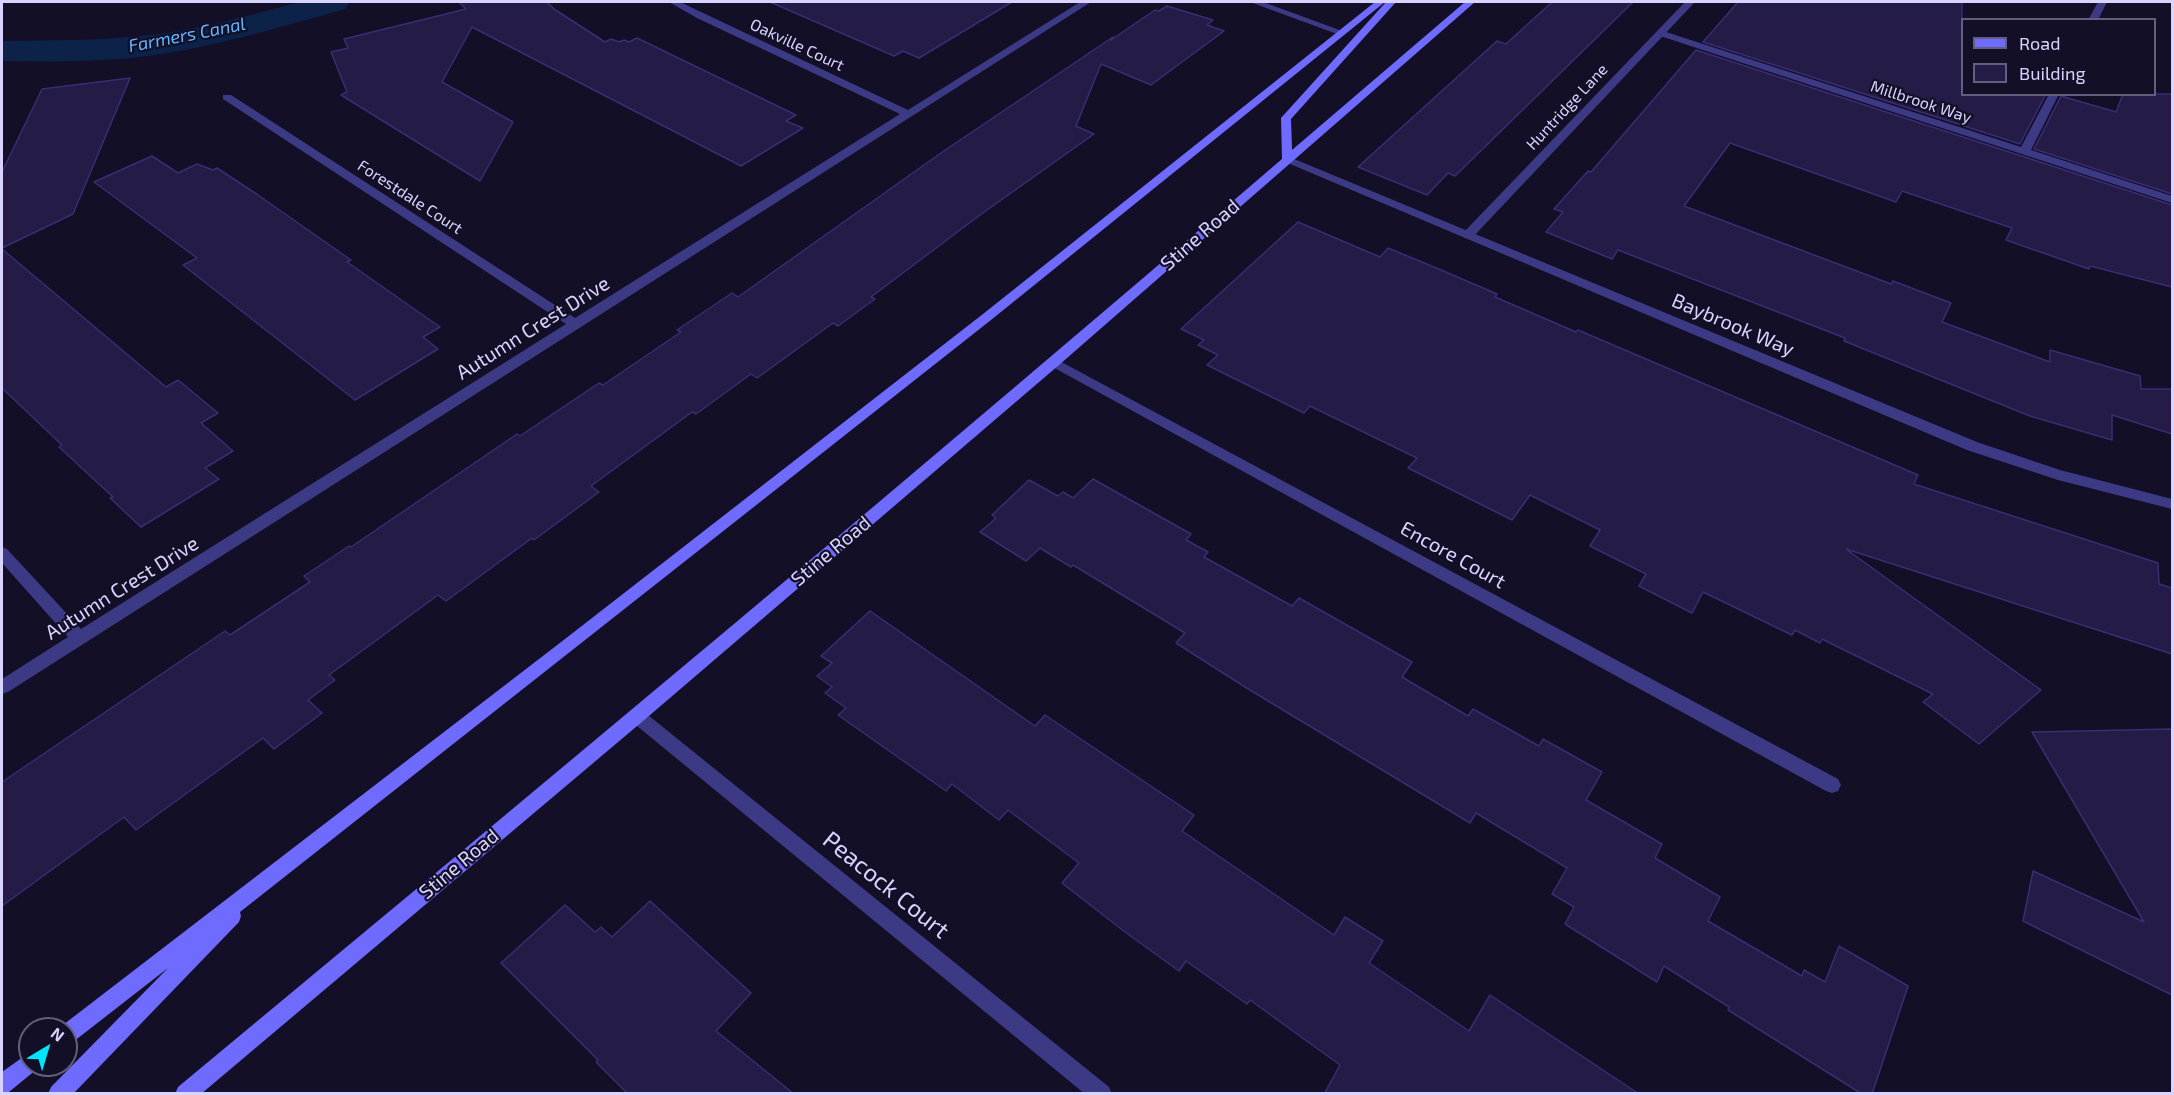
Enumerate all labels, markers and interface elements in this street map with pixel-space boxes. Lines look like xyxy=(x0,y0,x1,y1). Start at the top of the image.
water label: Farmers Canal xyxy=(127,13,247,57)
street label: Oakville Court xyxy=(747,15,847,75)
legend xyxy=(1961,18,2156,96)
text: Road xyxy=(2019,32,2060,54)
street label: Huntridge Lane xyxy=(1522,60,1612,154)
text: Building xyxy=(2019,62,2086,84)
street label: Millbrook Way xyxy=(1868,77,1974,127)
street label: Forestdale Court xyxy=(354,156,466,238)
street label: Stine Road xyxy=(1156,194,1244,276)
street label: Autumn Crest Drive xyxy=(452,271,614,385)
street label: Baybrook Way xyxy=(1668,288,1798,362)
street label: Stine Road xyxy=(786,511,876,591)
street label: Encore Court xyxy=(1396,516,1510,594)
street label: Autumn Crest Drive xyxy=(41,531,203,645)
street label: Stine Road xyxy=(414,824,504,904)
street label: Peacock Court xyxy=(817,825,955,945)
north arrow xyxy=(18,1017,78,1077)
text: N xyxy=(48,1023,69,1045)

